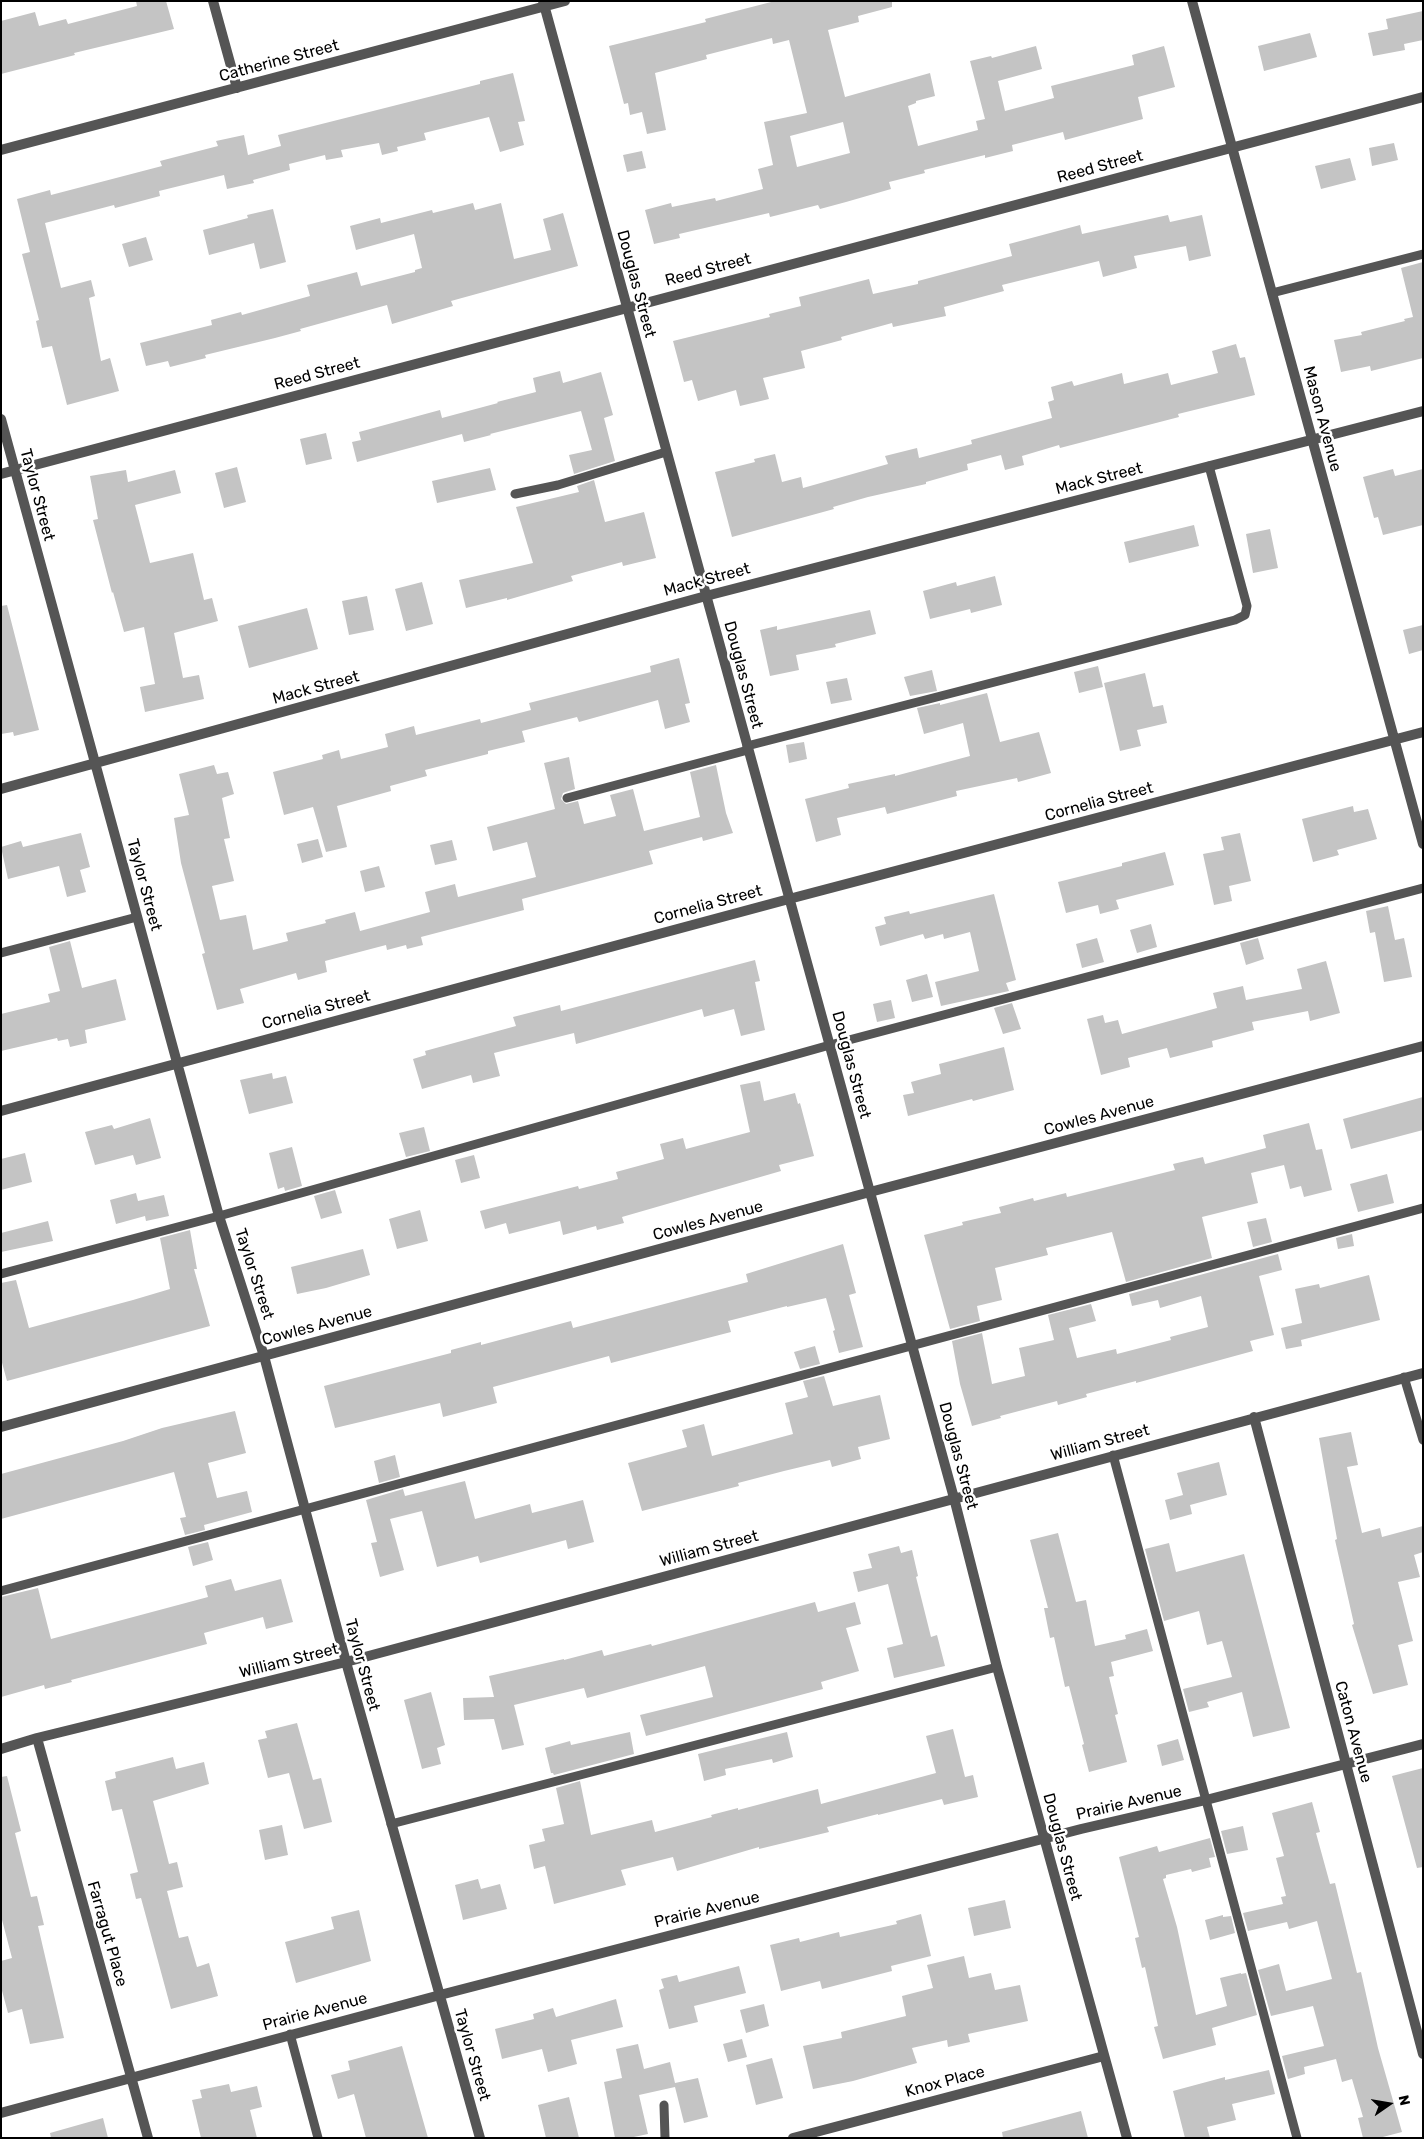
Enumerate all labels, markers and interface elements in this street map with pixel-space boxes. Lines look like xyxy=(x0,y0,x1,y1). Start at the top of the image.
street label: Catherine Street xyxy=(217,36,341,86)
street label: Reed Street xyxy=(1055,146,1145,188)
street label: Douglas Street xyxy=(612,228,660,340)
street label: Reed Street xyxy=(663,249,753,291)
street label: Reed Street xyxy=(272,353,362,395)
street label: Mason Avenue xyxy=(1299,364,1345,474)
street label: Taylor Street xyxy=(15,447,59,543)
street label: Mack Street xyxy=(1054,459,1144,499)
street label: Mack Street xyxy=(662,559,752,601)
street label: Douglas Street xyxy=(719,619,767,731)
street label: Mack Street xyxy=(271,667,361,709)
street label: Cornelia Street xyxy=(1043,778,1155,826)
street label: Taylor Street xyxy=(122,837,166,933)
street label: Cornelia Street xyxy=(652,881,764,929)
street label: Cornelia Street xyxy=(260,986,372,1034)
street label: Douglas Street xyxy=(827,1009,875,1121)
street label: Cowles Avenue xyxy=(1042,1092,1156,1140)
street label: Cowles Avenue xyxy=(651,1197,765,1245)
street label: Taylor Street xyxy=(230,1226,278,1322)
street label: Cowles Avenue xyxy=(260,1302,374,1350)
street label: Douglas Street xyxy=(934,1400,982,1512)
street label: William Street xyxy=(1048,1421,1152,1465)
street label: William Street xyxy=(657,1527,761,1571)
street label: Taylor Street xyxy=(340,1617,384,1713)
street label: William Street xyxy=(237,1639,341,1683)
street label: Caton Avenue xyxy=(1330,1679,1376,1785)
street label: Prairie Avenue xyxy=(1074,1782,1184,1824)
street label: Douglas Street xyxy=(1038,1791,1086,1903)
street label: Farragut Place xyxy=(83,1879,131,1989)
street label: Prairie Avenue xyxy=(652,1888,762,1932)
street label: Prairie Avenue xyxy=(260,1989,370,2035)
street label: Taylor Street xyxy=(450,2007,494,2103)
street label: Knox Place xyxy=(903,2062,987,2102)
north arrow xyxy=(1364,2079,1414,2129)
text: N xyxy=(1395,2094,1414,2107)

